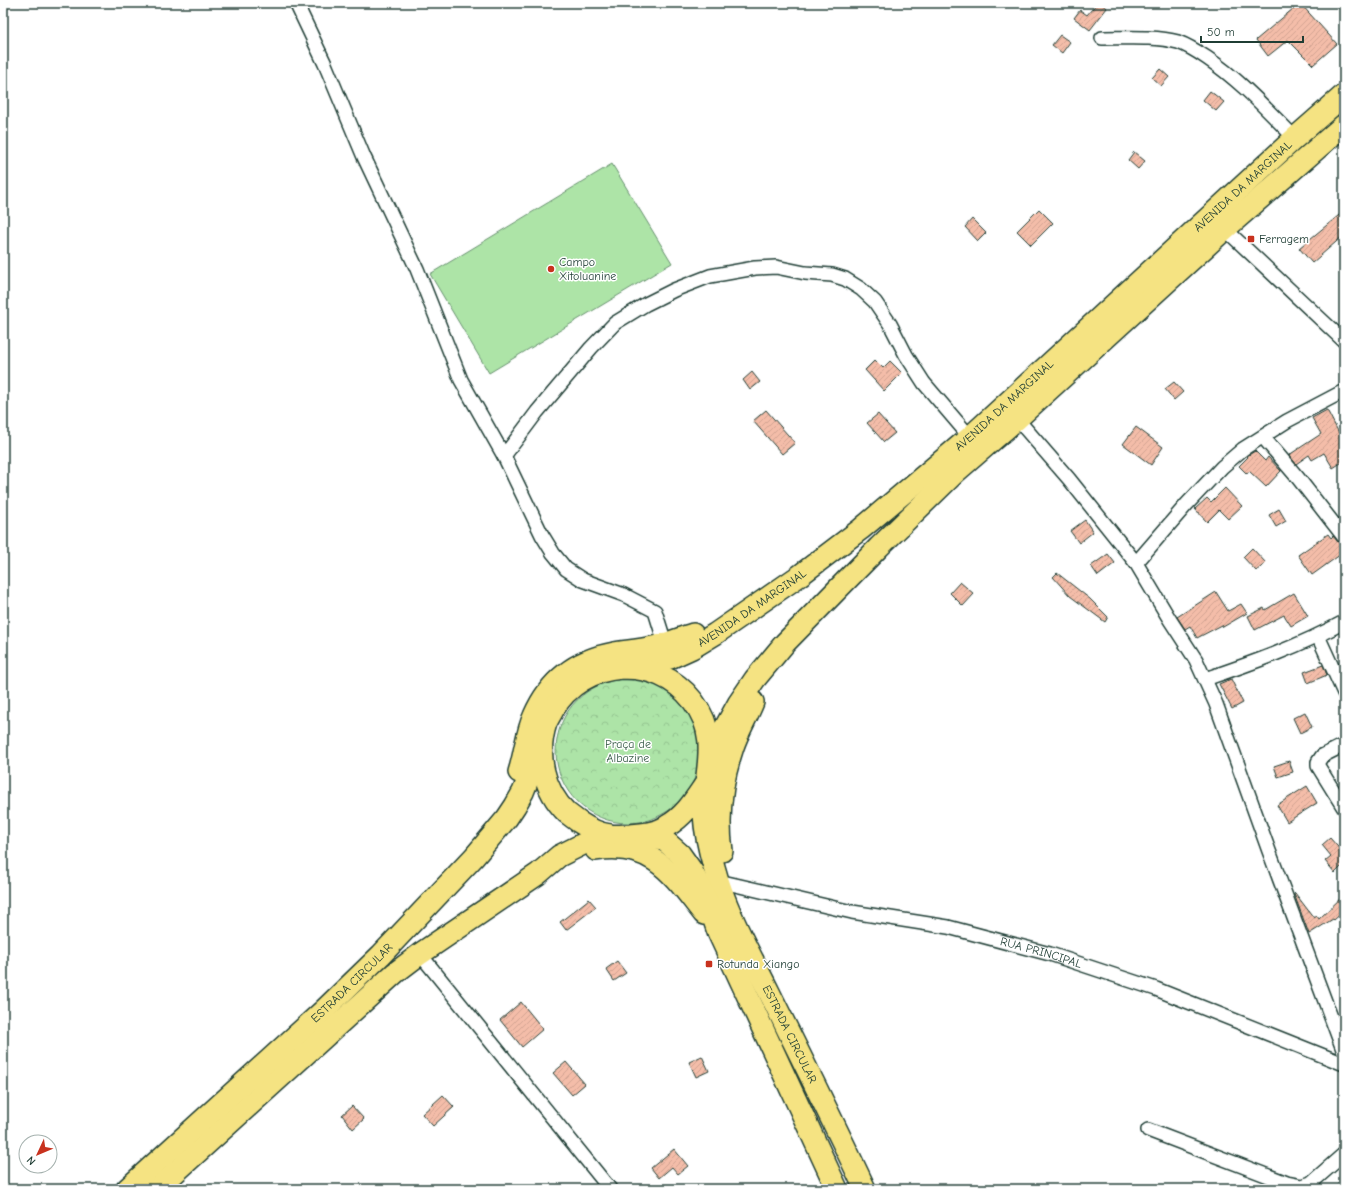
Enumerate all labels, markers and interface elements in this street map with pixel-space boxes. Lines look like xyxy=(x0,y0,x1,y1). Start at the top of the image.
scale bar xyxy=(1201,18,1303,44)
text: 50 m xyxy=(1207,25,1235,39)
street label: AVENIDA DA MARGINAL xyxy=(1191,138,1295,235)
place label: Ferragem xyxy=(1259,232,1309,246)
marker: Ferragem xyxy=(1246,234,1256,244)
place label: Campo Xitoluanine xyxy=(559,255,616,283)
marker: Campo Xitoluanine xyxy=(546,264,556,274)
street label: AVENIDA DA MARGINAL xyxy=(952,357,1056,454)
street label: AVENIDA DA MARGINAL xyxy=(695,566,809,650)
park label: Praça de Albazine xyxy=(605,737,651,765)
street label: RUA PRINCIPAL xyxy=(999,934,1084,971)
street label: ESTRADA CIRCULAR xyxy=(308,940,395,1025)
place label: Rotunda Xiango xyxy=(717,957,800,971)
marker: Rotunda Xiango xyxy=(704,959,714,969)
street label: ESTRADA CIRCULAR xyxy=(760,983,820,1086)
north arrow xyxy=(18,1134,58,1174)
text: N xyxy=(24,1153,38,1168)

